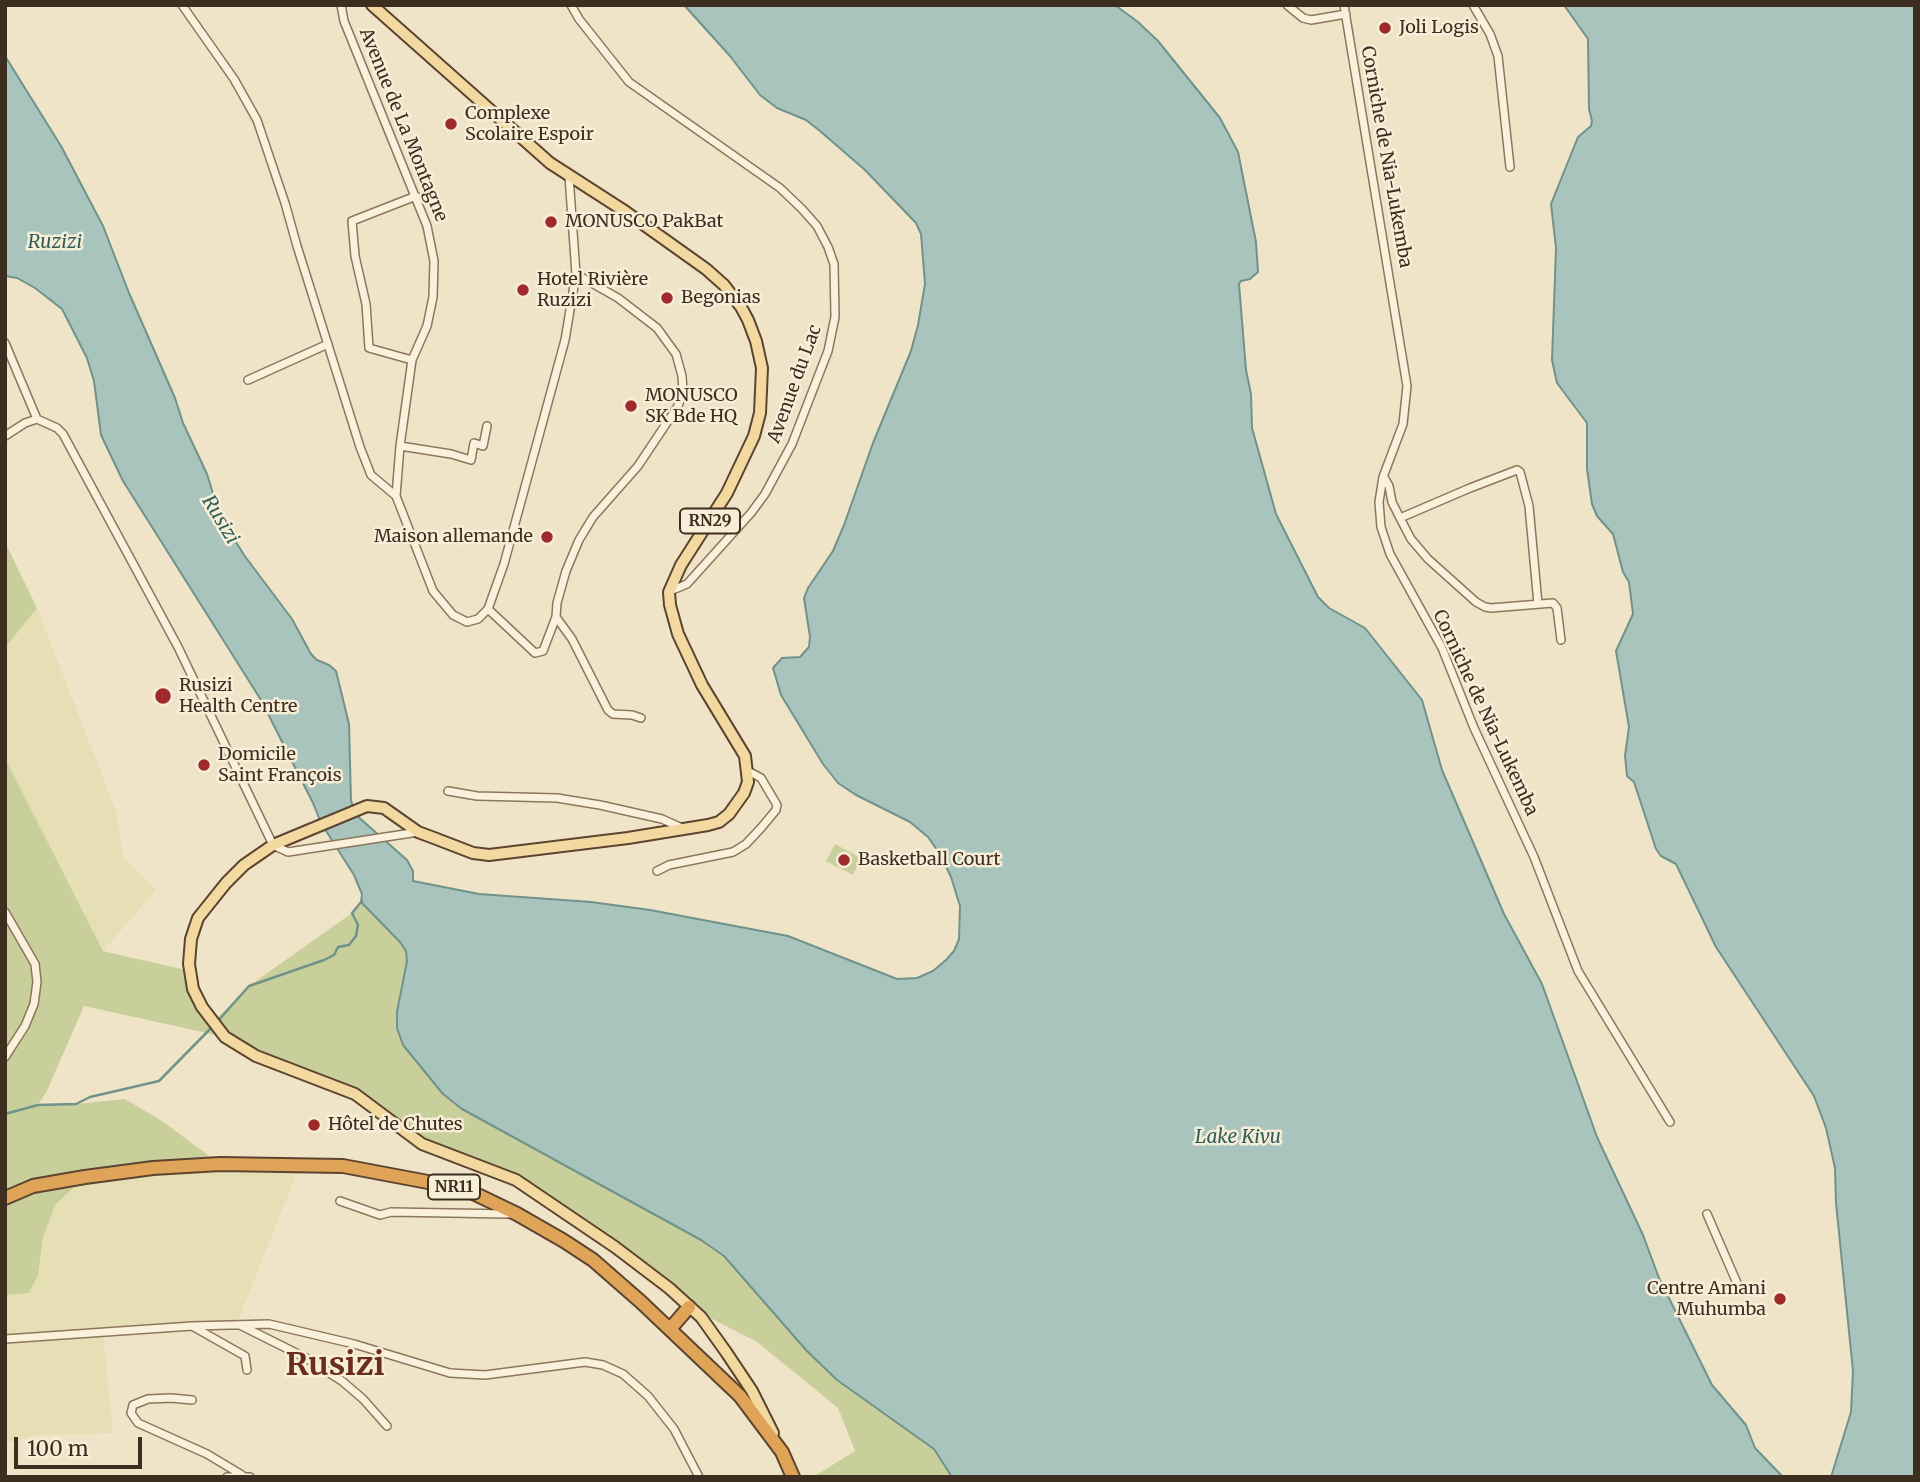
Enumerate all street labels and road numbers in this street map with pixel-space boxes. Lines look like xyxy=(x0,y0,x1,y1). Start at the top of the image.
street label: Avenue de La Montagne xyxy=(354,25,452,225)
street label: Corniche de Nia-Lukemba xyxy=(1356,45,1416,269)
street label: Avenue du Lac xyxy=(764,322,826,446)
road number: RN29 xyxy=(680,508,740,534)
street label: Corniche de Nia-Lukemba xyxy=(1428,607,1542,819)
road number: NR11 xyxy=(428,1175,480,1200)

